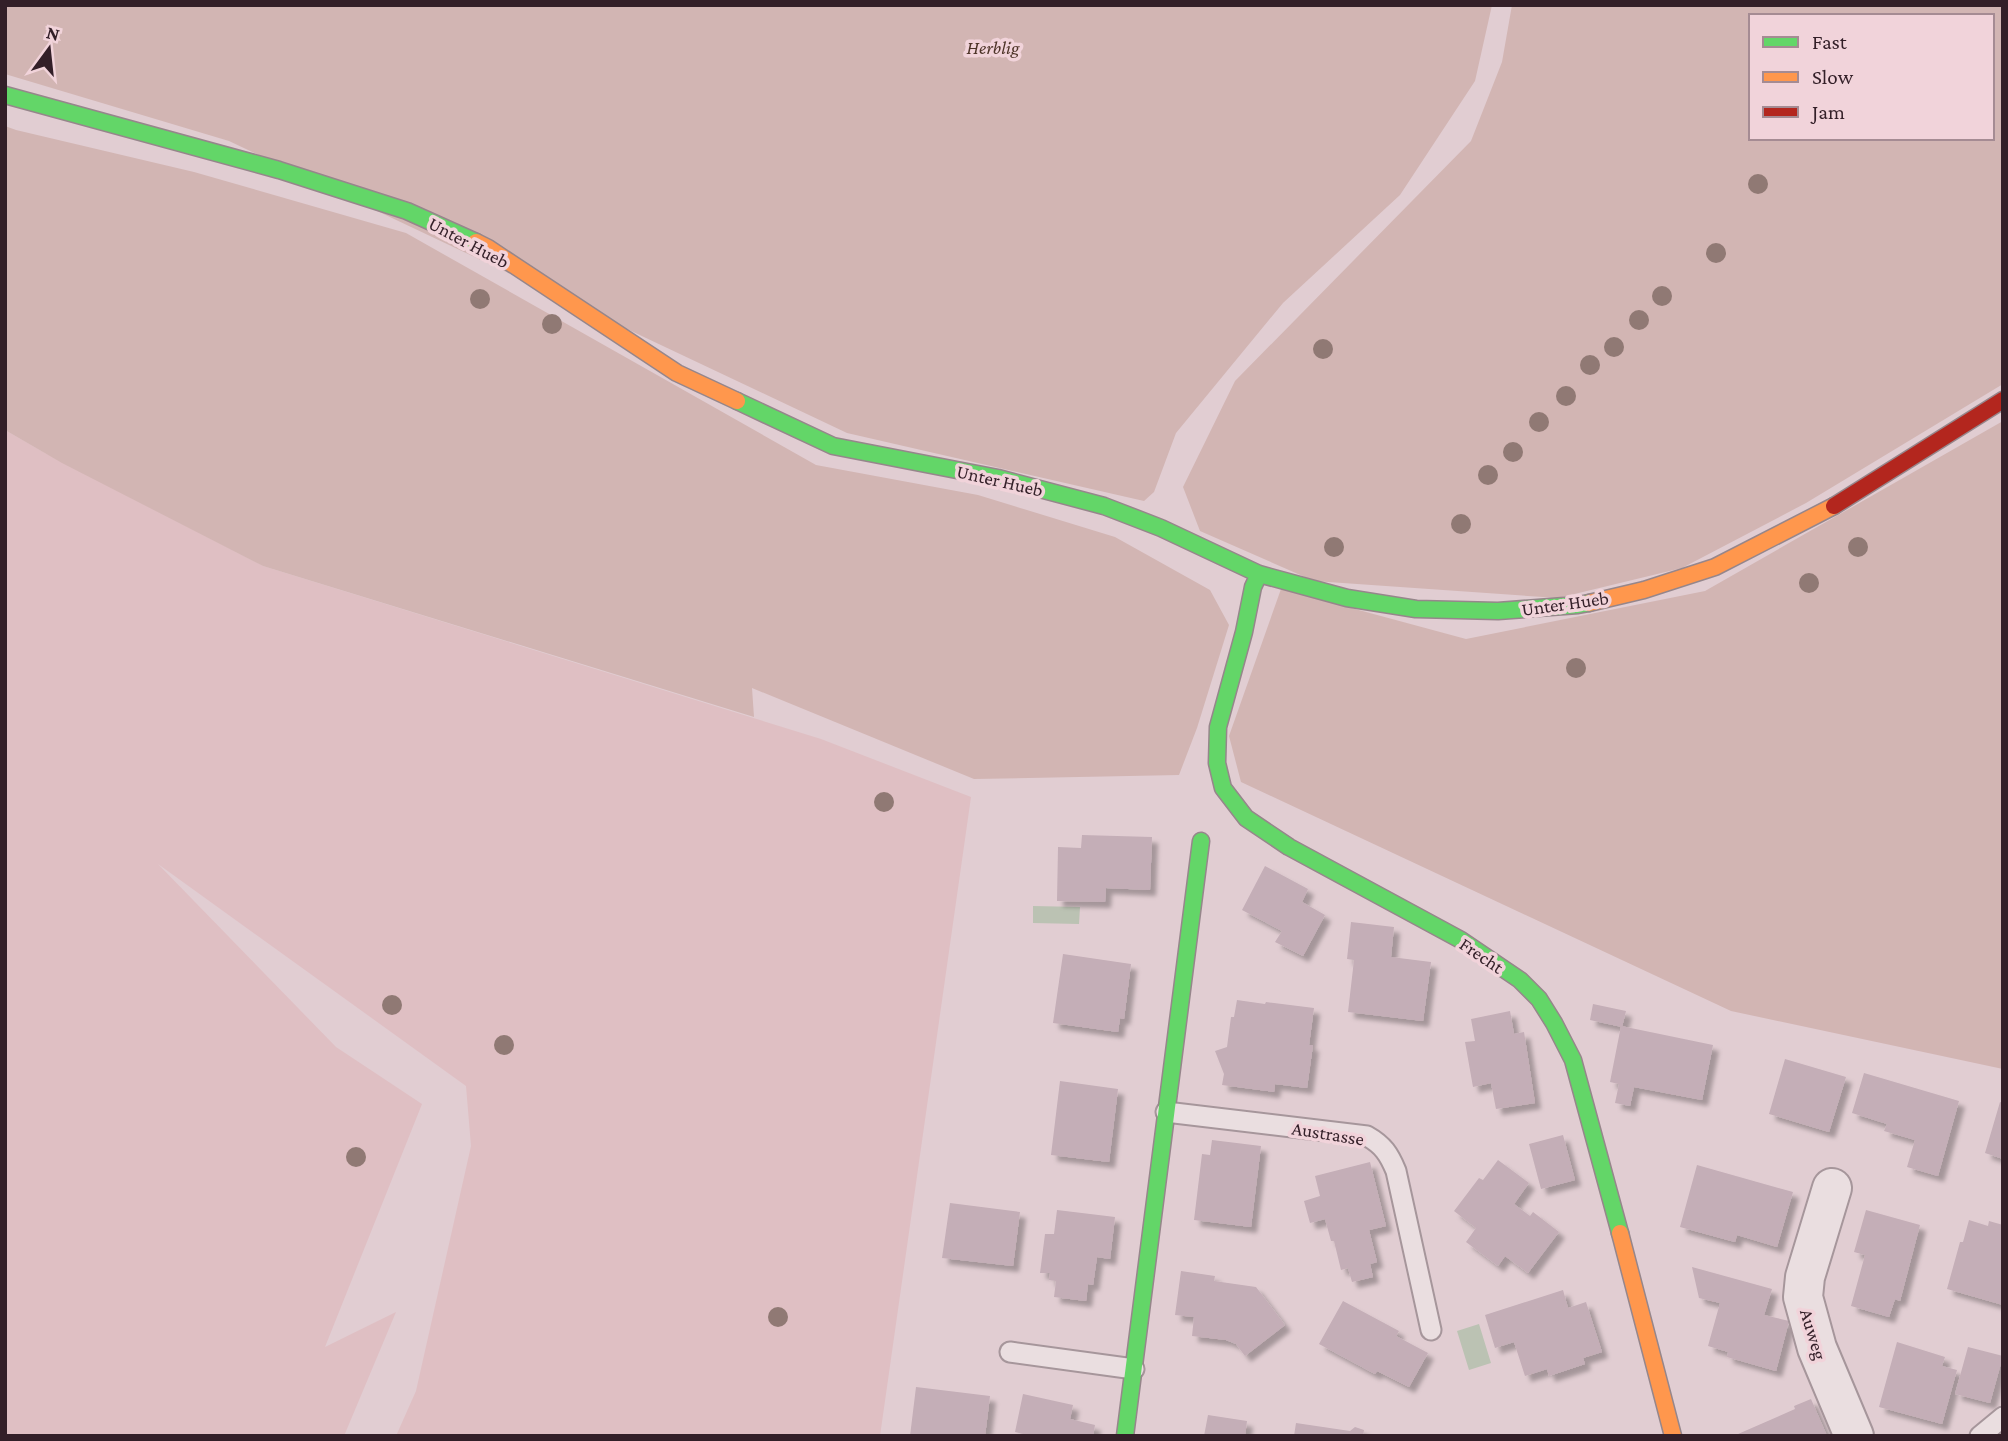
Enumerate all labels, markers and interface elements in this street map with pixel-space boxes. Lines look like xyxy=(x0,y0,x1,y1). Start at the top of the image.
north arrow xyxy=(14,14,84,84)
legend xyxy=(1749,14,1994,140)
text: N xyxy=(44,21,62,45)
text: Fast xyxy=(1812,30,1848,54)
park label: Herblig xyxy=(967,37,1020,58)
text: Slow xyxy=(1812,65,1854,89)
text: Jam xyxy=(1810,100,1845,124)
street label: Unter Hueb xyxy=(425,213,513,272)
street label: Unter Hueb xyxy=(955,460,1045,501)
street label: Unter Hueb xyxy=(1520,587,1610,620)
street label: Frecht xyxy=(1456,933,1508,978)
street label: Austrasse xyxy=(1290,1117,1366,1150)
street label: Auweg xyxy=(1796,1306,1831,1362)

